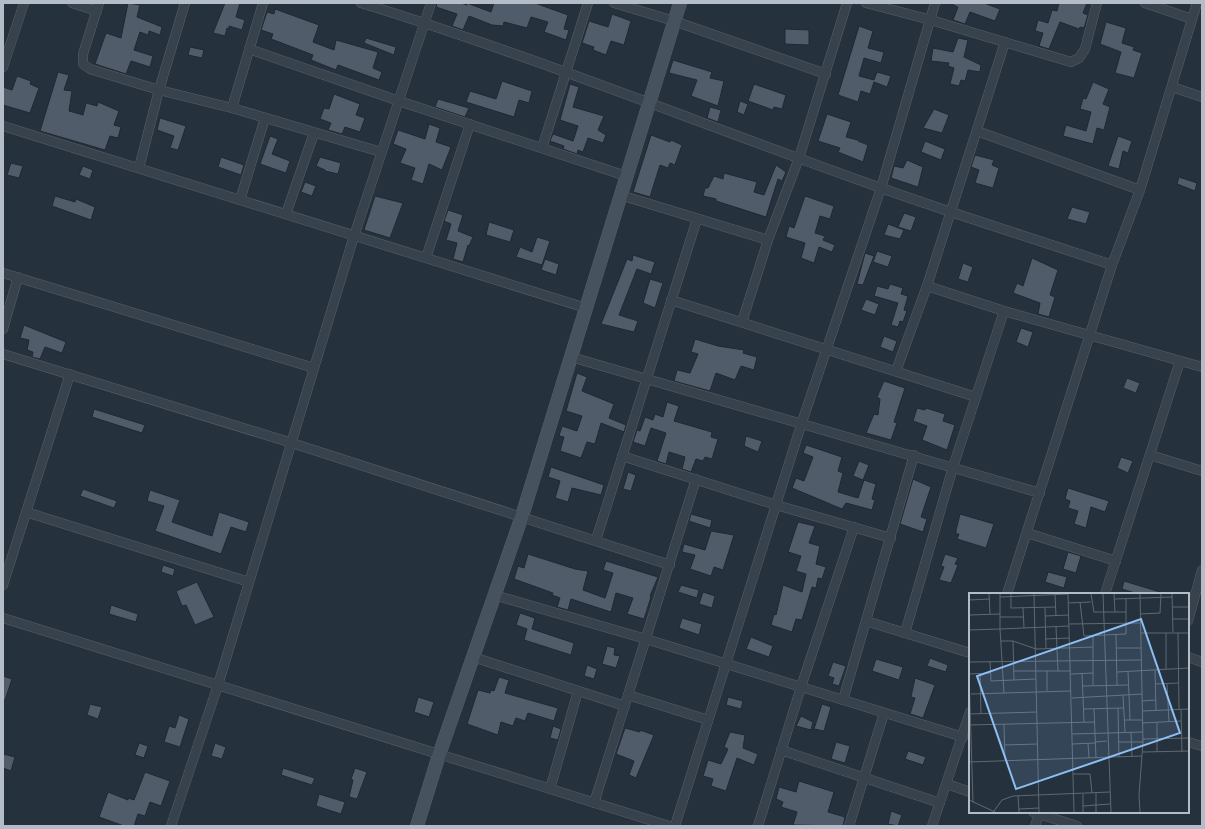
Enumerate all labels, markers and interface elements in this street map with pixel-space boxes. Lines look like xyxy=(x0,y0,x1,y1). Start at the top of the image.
inset map xyxy=(969,593,1189,813)

